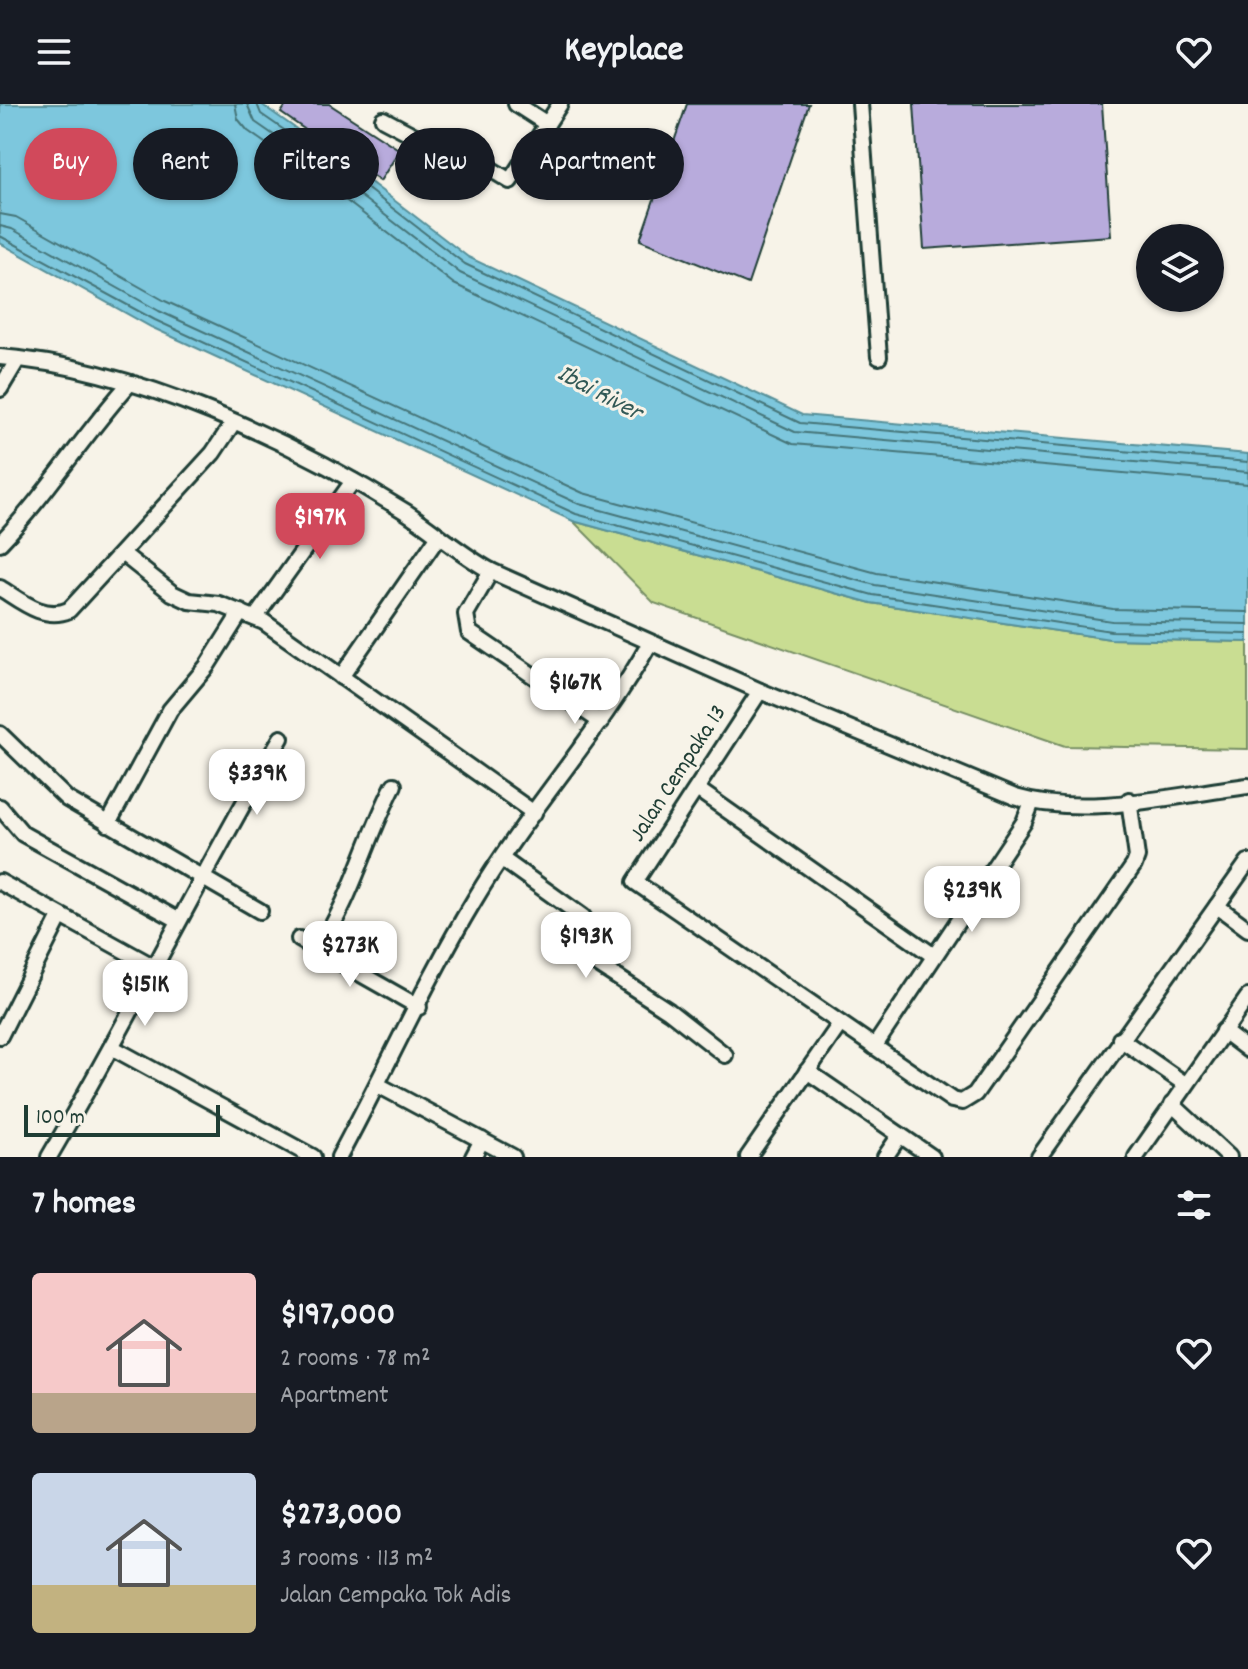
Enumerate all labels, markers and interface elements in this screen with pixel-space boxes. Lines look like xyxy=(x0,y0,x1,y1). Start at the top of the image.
text: Keyplace xyxy=(564,26,684,78)
icon: menu xyxy=(32,30,76,74)
icon: heart xyxy=(1172,30,1216,74)
chip: Buy xyxy=(24,128,117,200)
chip: Rent xyxy=(133,128,238,200)
chip: Filters xyxy=(254,128,379,200)
chip: New xyxy=(395,128,495,200)
chip: Apartment xyxy=(511,128,684,200)
map controls xyxy=(1136,224,1224,312)
button: layers xyxy=(1136,224,1224,312)
water label: Ibai River xyxy=(550,356,651,433)
pin: $197K xyxy=(264,493,376,561)
text: $197K xyxy=(294,500,346,537)
pin: $167K xyxy=(519,658,631,726)
text: $167K xyxy=(548,665,602,702)
street label: Jalan Cempaka 13 xyxy=(622,699,736,849)
pin: $339K xyxy=(201,749,313,817)
text: $339K xyxy=(227,756,287,793)
pin: $239K xyxy=(916,866,1028,934)
text: $239K xyxy=(942,873,1002,910)
pin: $193K xyxy=(530,912,642,980)
text: $193K xyxy=(559,919,613,956)
pin: $273K xyxy=(294,921,406,989)
text: $273K xyxy=(321,928,379,965)
pin: $151K xyxy=(89,960,201,1028)
text: $151K xyxy=(121,967,169,1004)
scale bar xyxy=(24,1101,220,1137)
text: 100 m xyxy=(36,1103,85,1134)
text: 7 homes xyxy=(32,1181,136,1230)
icon: filters xyxy=(1172,1183,1216,1227)
text: $197,000 xyxy=(280,1292,395,1341)
icon: home xyxy=(96,1305,192,1401)
icon: heart xyxy=(1172,1331,1216,1375)
text: 2 rooms · 78 m² xyxy=(280,1341,430,1378)
text: Apartment xyxy=(280,1378,389,1415)
text: $273,000 xyxy=(280,1492,402,1541)
icon: home xyxy=(96,1505,192,1601)
icon: heart xyxy=(1172,1531,1216,1575)
text: 3 rooms · 113 m² xyxy=(280,1541,433,1578)
text: Jalan Cempaka Tok Adis xyxy=(280,1578,511,1615)

